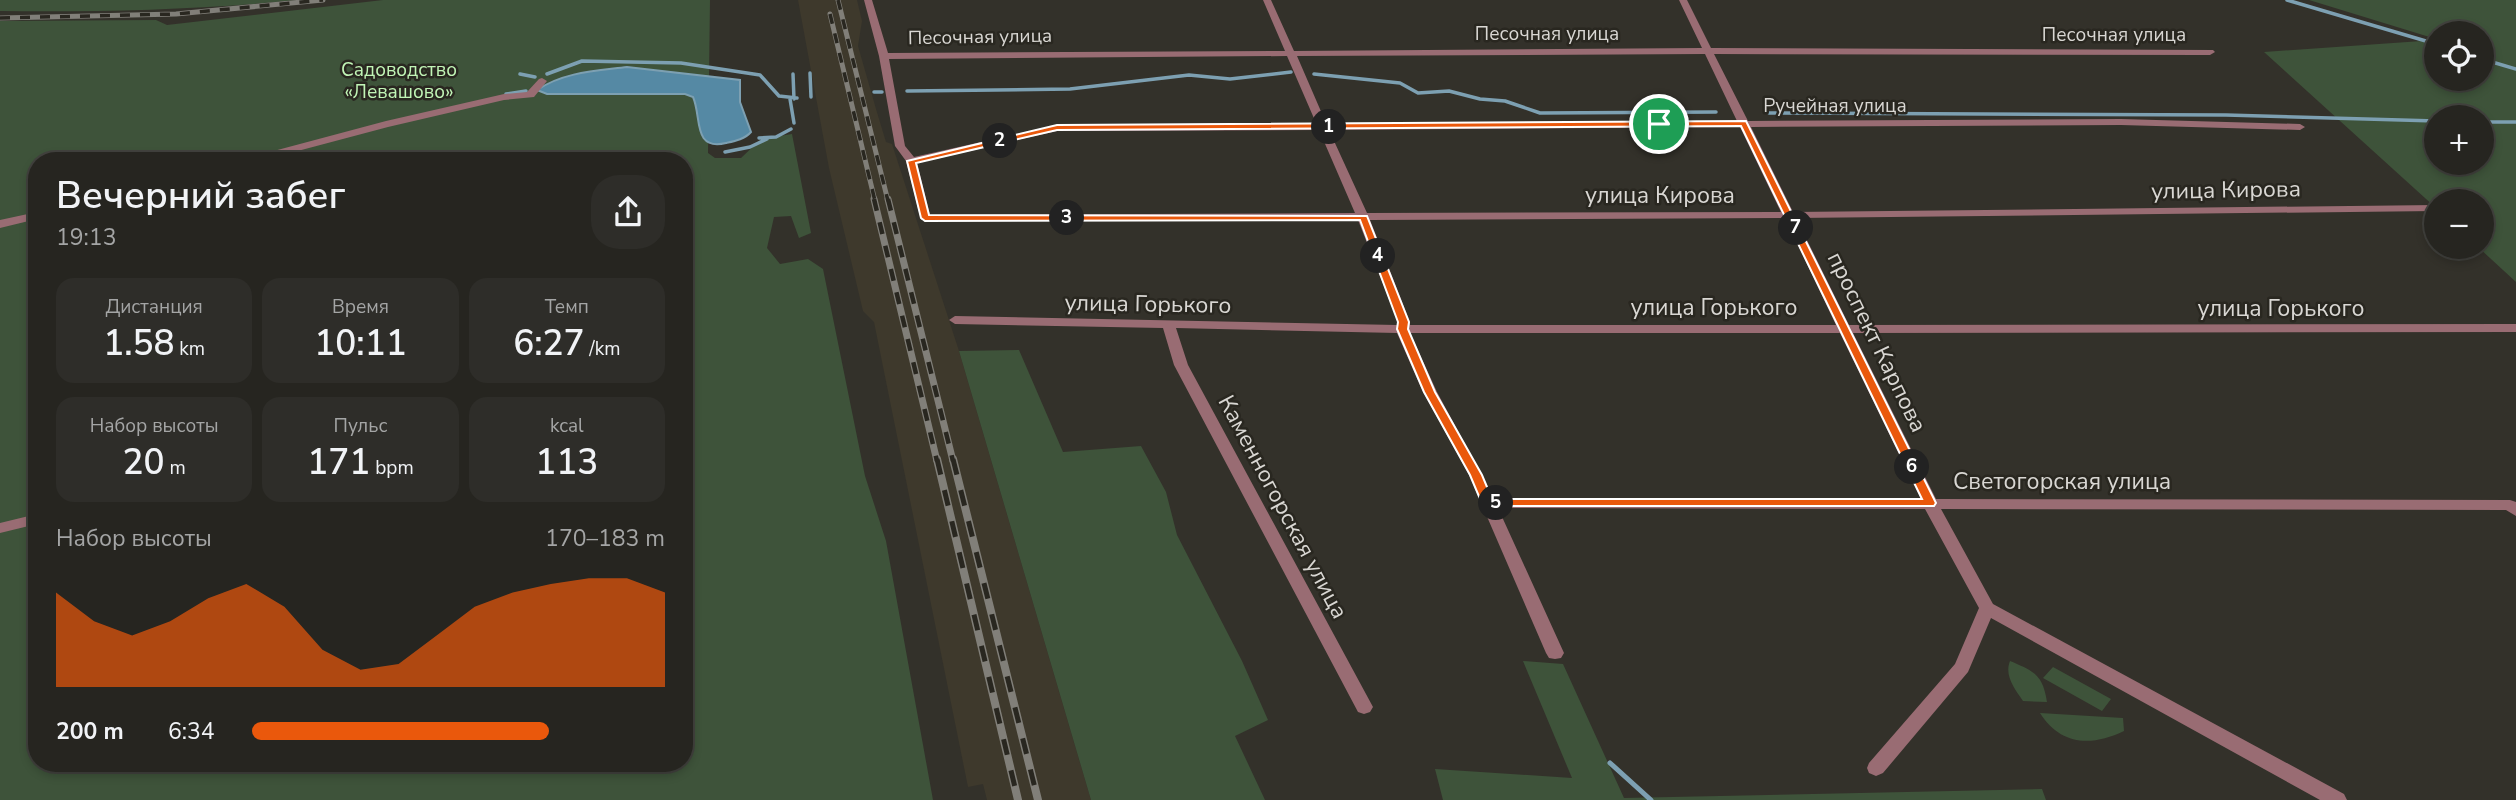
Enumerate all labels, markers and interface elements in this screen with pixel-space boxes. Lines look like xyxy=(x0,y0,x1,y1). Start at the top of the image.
street label: Песочная улица xyxy=(1475,21,1619,47)
map controls xyxy=(2424,21,2494,259)
button: locate xyxy=(2424,21,2494,91)
street label: Песочная улица xyxy=(2042,22,2186,48)
street label: Песочная улица xyxy=(908,23,1052,51)
park label: Садоводство «Левашово» xyxy=(341,57,457,105)
street label: Ручейная улица xyxy=(1763,93,1907,119)
pin xyxy=(1629,94,1689,154)
icon: arrive xyxy=(1640,105,1678,143)
button: + xyxy=(2424,105,2494,175)
pin: 1 xyxy=(1312,110,1346,144)
text: 1 xyxy=(1323,113,1334,139)
pin: 2 xyxy=(982,124,1018,158)
text: 2 xyxy=(994,127,1005,153)
text: Вечерний забег xyxy=(56,170,345,221)
street label: улица Кирова xyxy=(2151,173,2301,207)
button: share xyxy=(591,175,665,249)
street label: улица Кирова xyxy=(1585,180,1735,211)
button: − xyxy=(2424,189,2494,259)
pin: 3 xyxy=(1050,200,1084,235)
text: 3 xyxy=(1061,204,1072,230)
pin: 7 xyxy=(1778,210,1814,246)
text: 7 xyxy=(1790,214,1801,240)
text: 19:13 xyxy=(56,222,116,253)
pin: 4 xyxy=(1360,238,1396,274)
text: 4 xyxy=(1372,242,1383,268)
street label: проспект Карпова xyxy=(1820,247,1934,437)
street label: улица Горького xyxy=(1064,287,1232,321)
street label: улица Горького xyxy=(1631,292,1797,323)
street label: улица Горького xyxy=(2198,293,2364,324)
text: Дистанция xyxy=(105,294,203,320)
text: Время xyxy=(332,294,389,320)
text: Темп xyxy=(545,294,589,320)
text: 1.58 xyxy=(103,320,174,367)
text: 10:11 xyxy=(314,320,407,367)
text: 6:27 xyxy=(513,320,584,367)
text: km xyxy=(174,336,205,362)
text: /km xyxy=(584,336,620,362)
street label: Каменногорская улица xyxy=(1211,390,1355,624)
text: Набор высоты xyxy=(90,413,219,439)
text: Пульс xyxy=(334,413,387,439)
text: kcal xyxy=(550,413,584,439)
text: 20 xyxy=(123,439,165,486)
text: 171 xyxy=(307,439,370,486)
text: 113 xyxy=(535,439,598,486)
pin: 6 xyxy=(1895,449,1930,484)
text: 6 xyxy=(1906,453,1917,479)
text: m xyxy=(165,455,186,481)
text: bpm xyxy=(370,455,414,481)
street label: Светогорская улица xyxy=(1953,466,2171,497)
pin: 5 xyxy=(1478,486,1514,520)
text: 5 xyxy=(1490,489,1501,515)
text: Набор высоты xyxy=(56,523,212,554)
text: 170–183 m xyxy=(545,523,665,554)
text: 200 m xyxy=(56,716,124,747)
text: 6:34 xyxy=(168,716,215,747)

